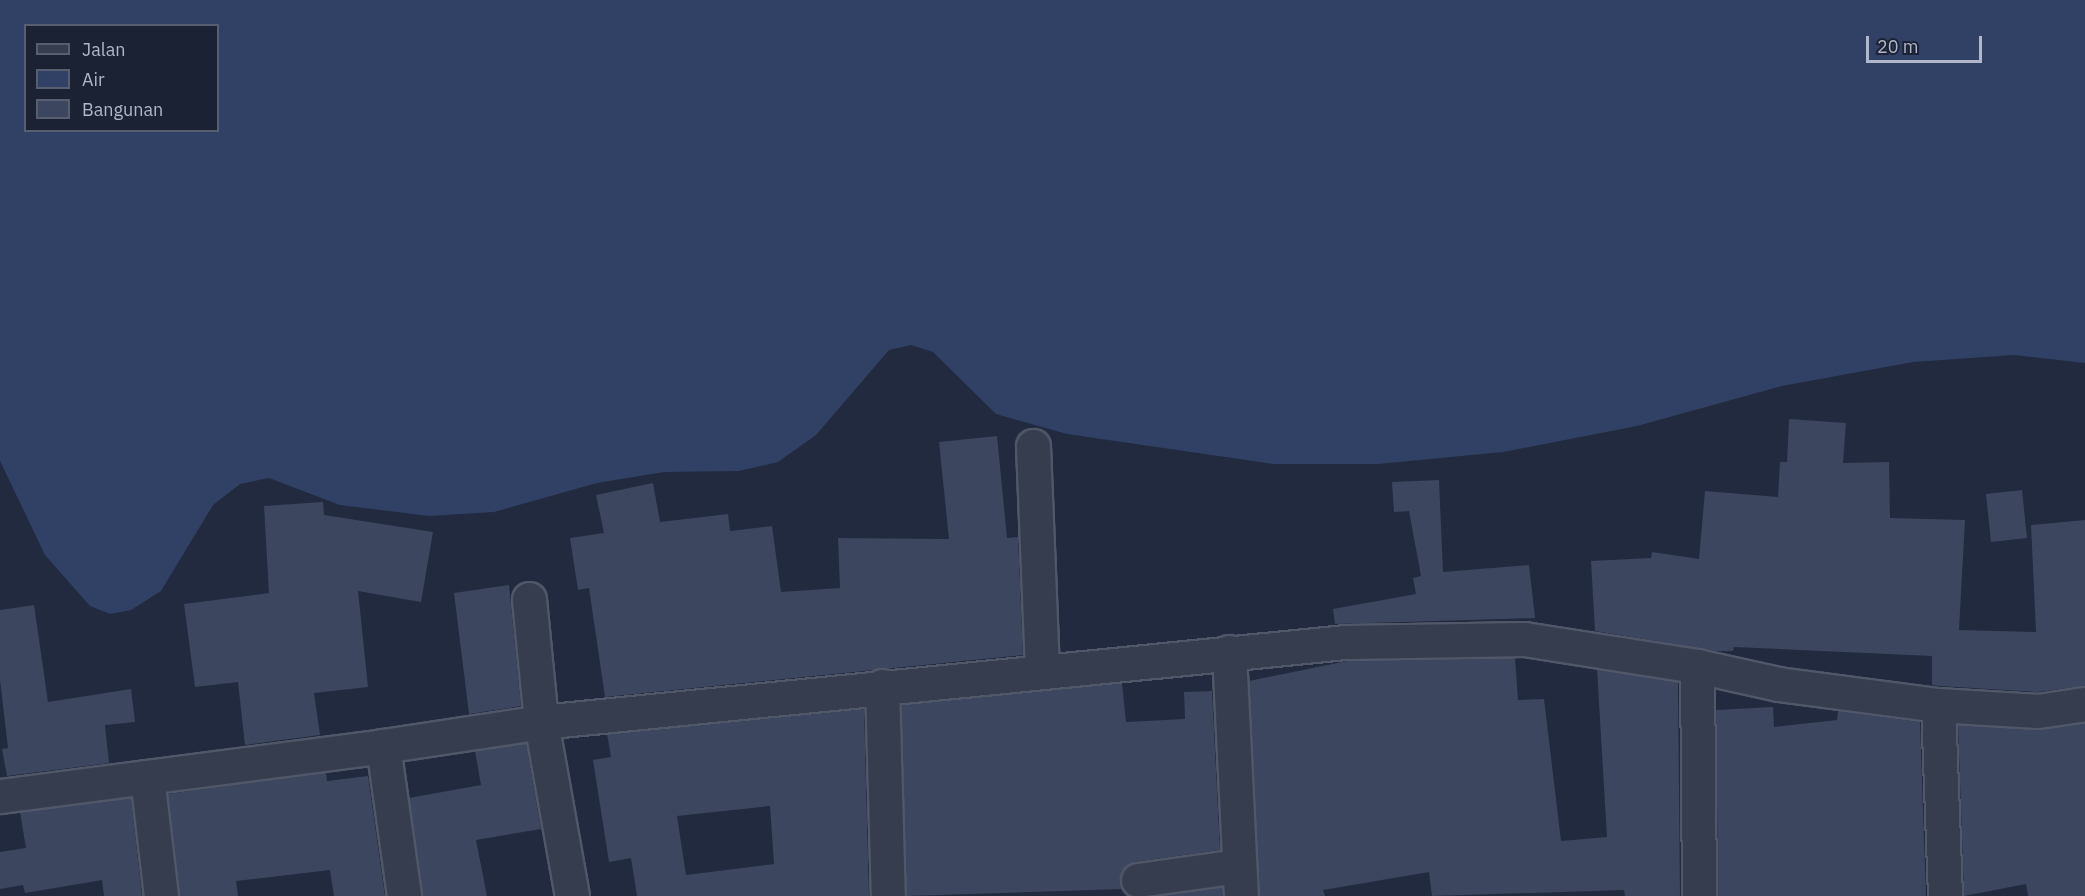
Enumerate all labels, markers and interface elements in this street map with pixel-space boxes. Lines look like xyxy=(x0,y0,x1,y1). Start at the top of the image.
legend xyxy=(24,24,219,132)
scale bar xyxy=(1869,24,1984,62)
text: 20 m xyxy=(1877,35,1919,58)
text: Jalan xyxy=(82,38,126,61)
text: Air xyxy=(82,68,105,91)
text: Bangunan xyxy=(82,98,163,121)

